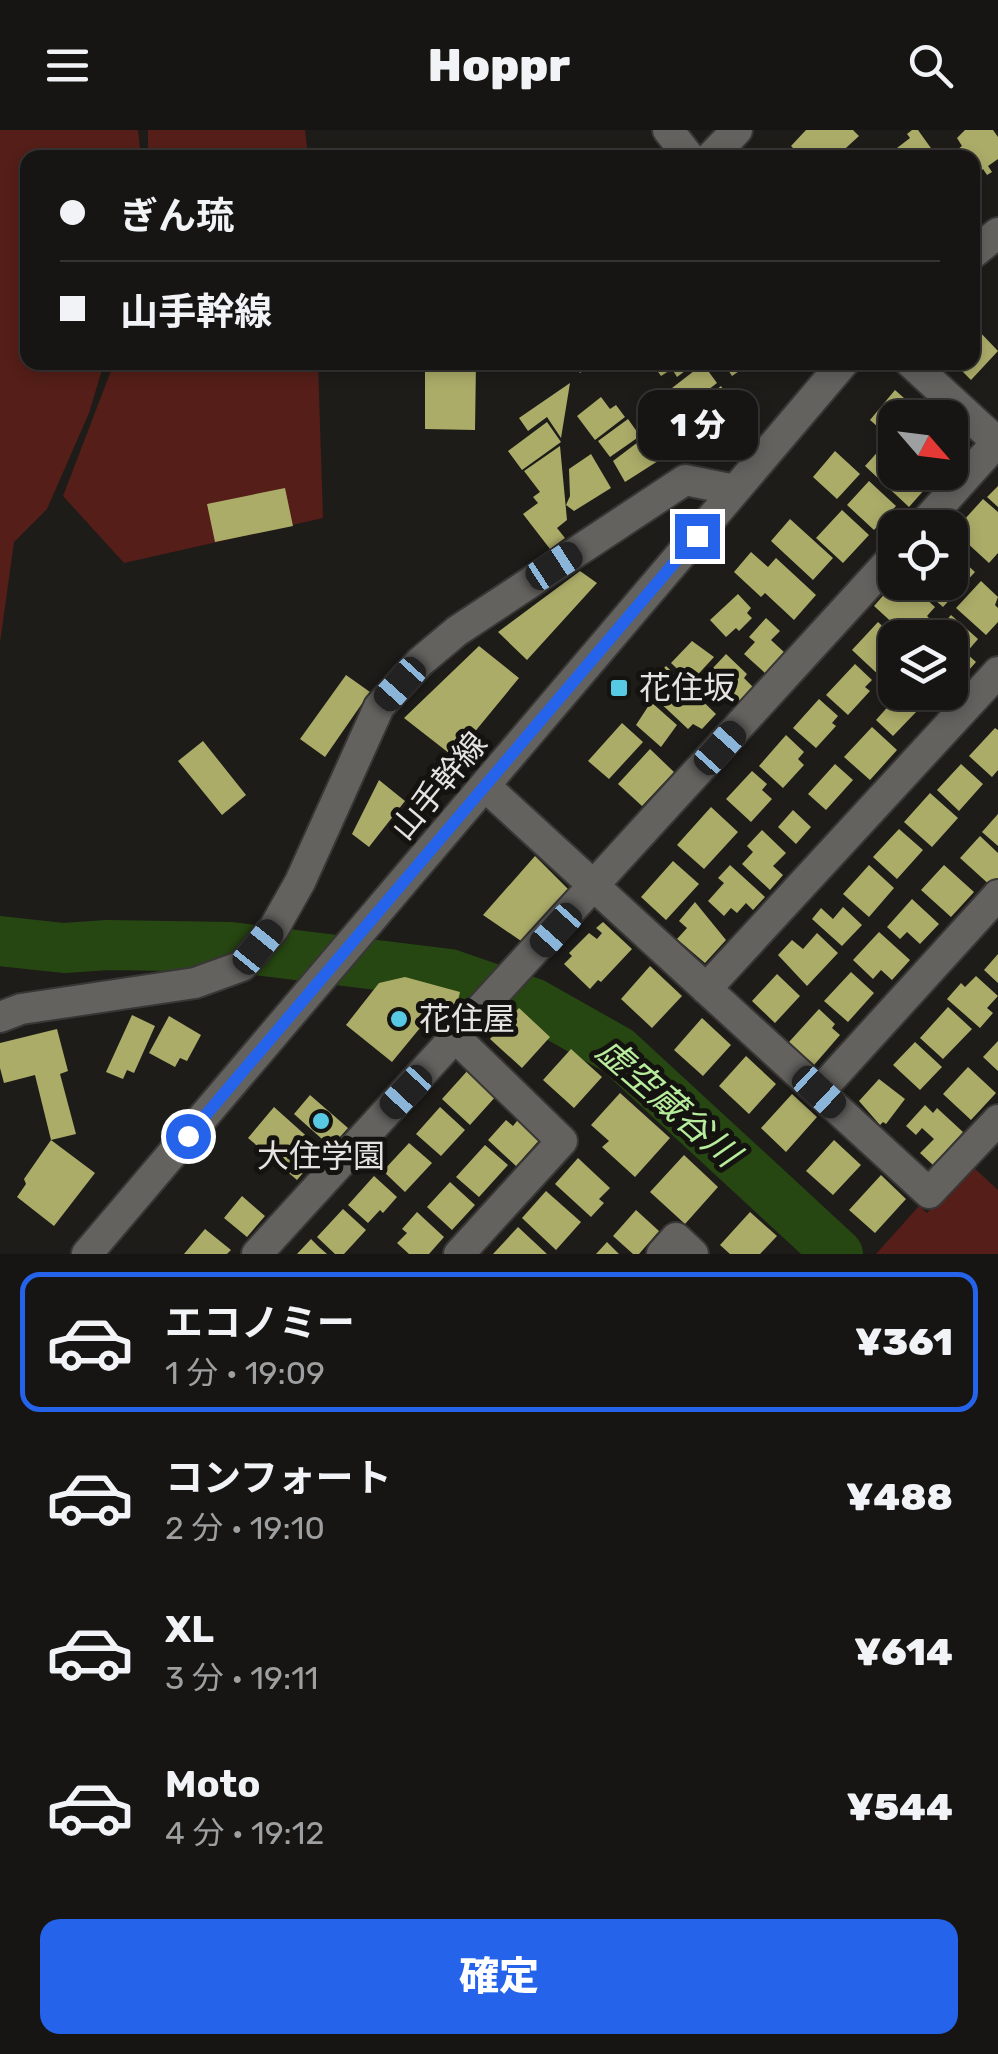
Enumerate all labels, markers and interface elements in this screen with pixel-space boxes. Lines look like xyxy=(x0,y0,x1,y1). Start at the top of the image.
icon: menu xyxy=(40,38,95,93)
icon: search xyxy=(903,38,958,93)
text: Hoppr xyxy=(428,39,570,92)
text: ぎん琉 xyxy=(120,193,234,239)
text: 山手幹線 xyxy=(120,289,272,335)
callout: 1 分 xyxy=(637,391,757,461)
north arrow xyxy=(878,400,968,490)
map controls xyxy=(878,400,968,710)
text: 1 分 xyxy=(670,406,726,444)
button: locate xyxy=(878,510,968,600)
route end xyxy=(675,514,720,559)
car xyxy=(521,537,587,595)
button: layers xyxy=(878,620,968,710)
car xyxy=(369,652,431,716)
place label: 花住坂 xyxy=(639,669,735,707)
marker: 花住坂 xyxy=(608,677,630,699)
car xyxy=(689,716,751,780)
street label: 山手幹線 xyxy=(383,725,495,847)
car xyxy=(525,898,587,962)
car xyxy=(227,914,289,980)
place label: 花住屋 xyxy=(419,1000,515,1038)
marker: 花住屋 xyxy=(388,1008,410,1030)
water label: 虚空蔵谷川 xyxy=(588,1029,751,1178)
car xyxy=(375,1060,437,1124)
car xyxy=(787,1061,851,1123)
marker: 大住学園 xyxy=(310,1110,332,1132)
route start xyxy=(166,1114,211,1159)
place label: 大住学園 xyxy=(257,1137,385,1175)
icon: car xyxy=(45,1297,135,1387)
text: エコノミー xyxy=(165,1300,355,1346)
text: ¥361 xyxy=(855,1319,953,1365)
text: 1 分 · 19:09 xyxy=(165,1354,325,1392)
icon: car xyxy=(45,1452,135,1542)
text: コンフォート xyxy=(165,1455,392,1501)
text: ¥488 xyxy=(846,1474,953,1520)
text: 2 分 · 19:10 xyxy=(165,1509,325,1547)
text: XL xyxy=(165,1606,214,1652)
icon: car xyxy=(45,1607,135,1697)
text: ¥614 xyxy=(854,1629,953,1675)
text: 3 分 · 19:11 xyxy=(165,1659,319,1697)
text: Moto xyxy=(165,1761,261,1807)
icon: car xyxy=(45,1762,135,1852)
text: ¥544 xyxy=(846,1784,953,1830)
text: 4 分 · 19:12 xyxy=(165,1814,324,1852)
button: 確定 xyxy=(40,1919,958,2034)

